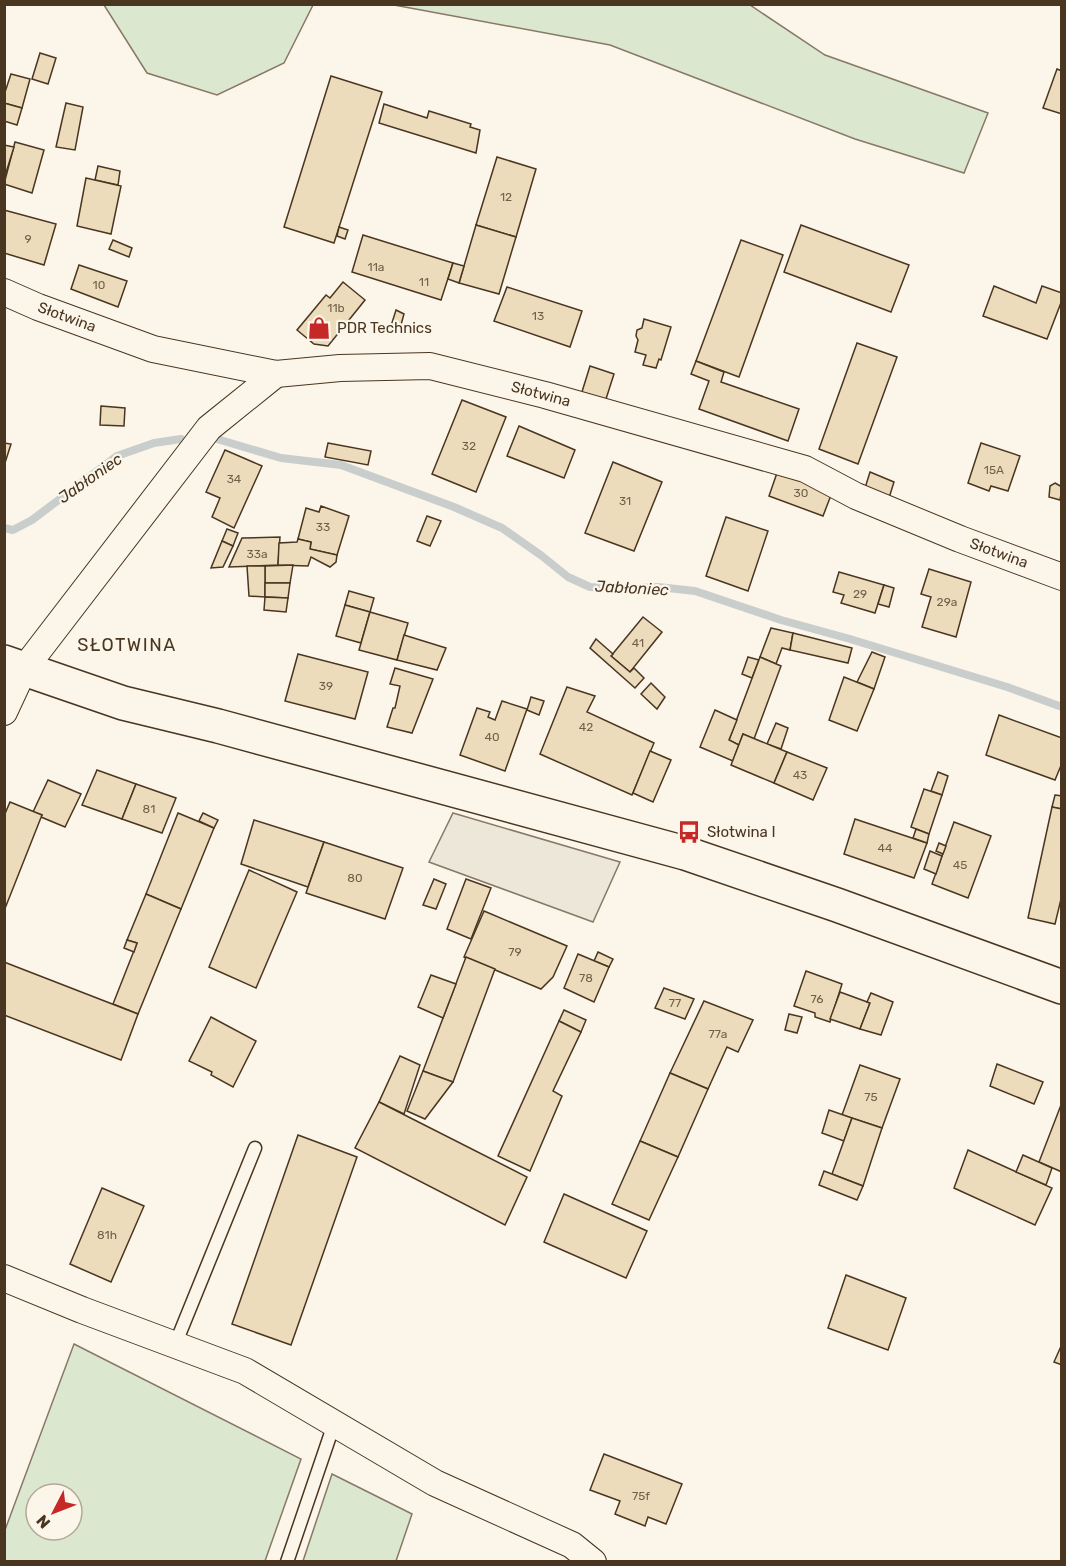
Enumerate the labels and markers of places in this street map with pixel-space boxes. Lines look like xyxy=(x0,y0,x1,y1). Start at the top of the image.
shop icon: PDR Technics xyxy=(306,315,332,341)
place label: PDR Technics xyxy=(337,319,432,337)
bus stop icon: Słotwina I xyxy=(676,819,702,845)
place label: Słotwina I xyxy=(707,823,776,841)

